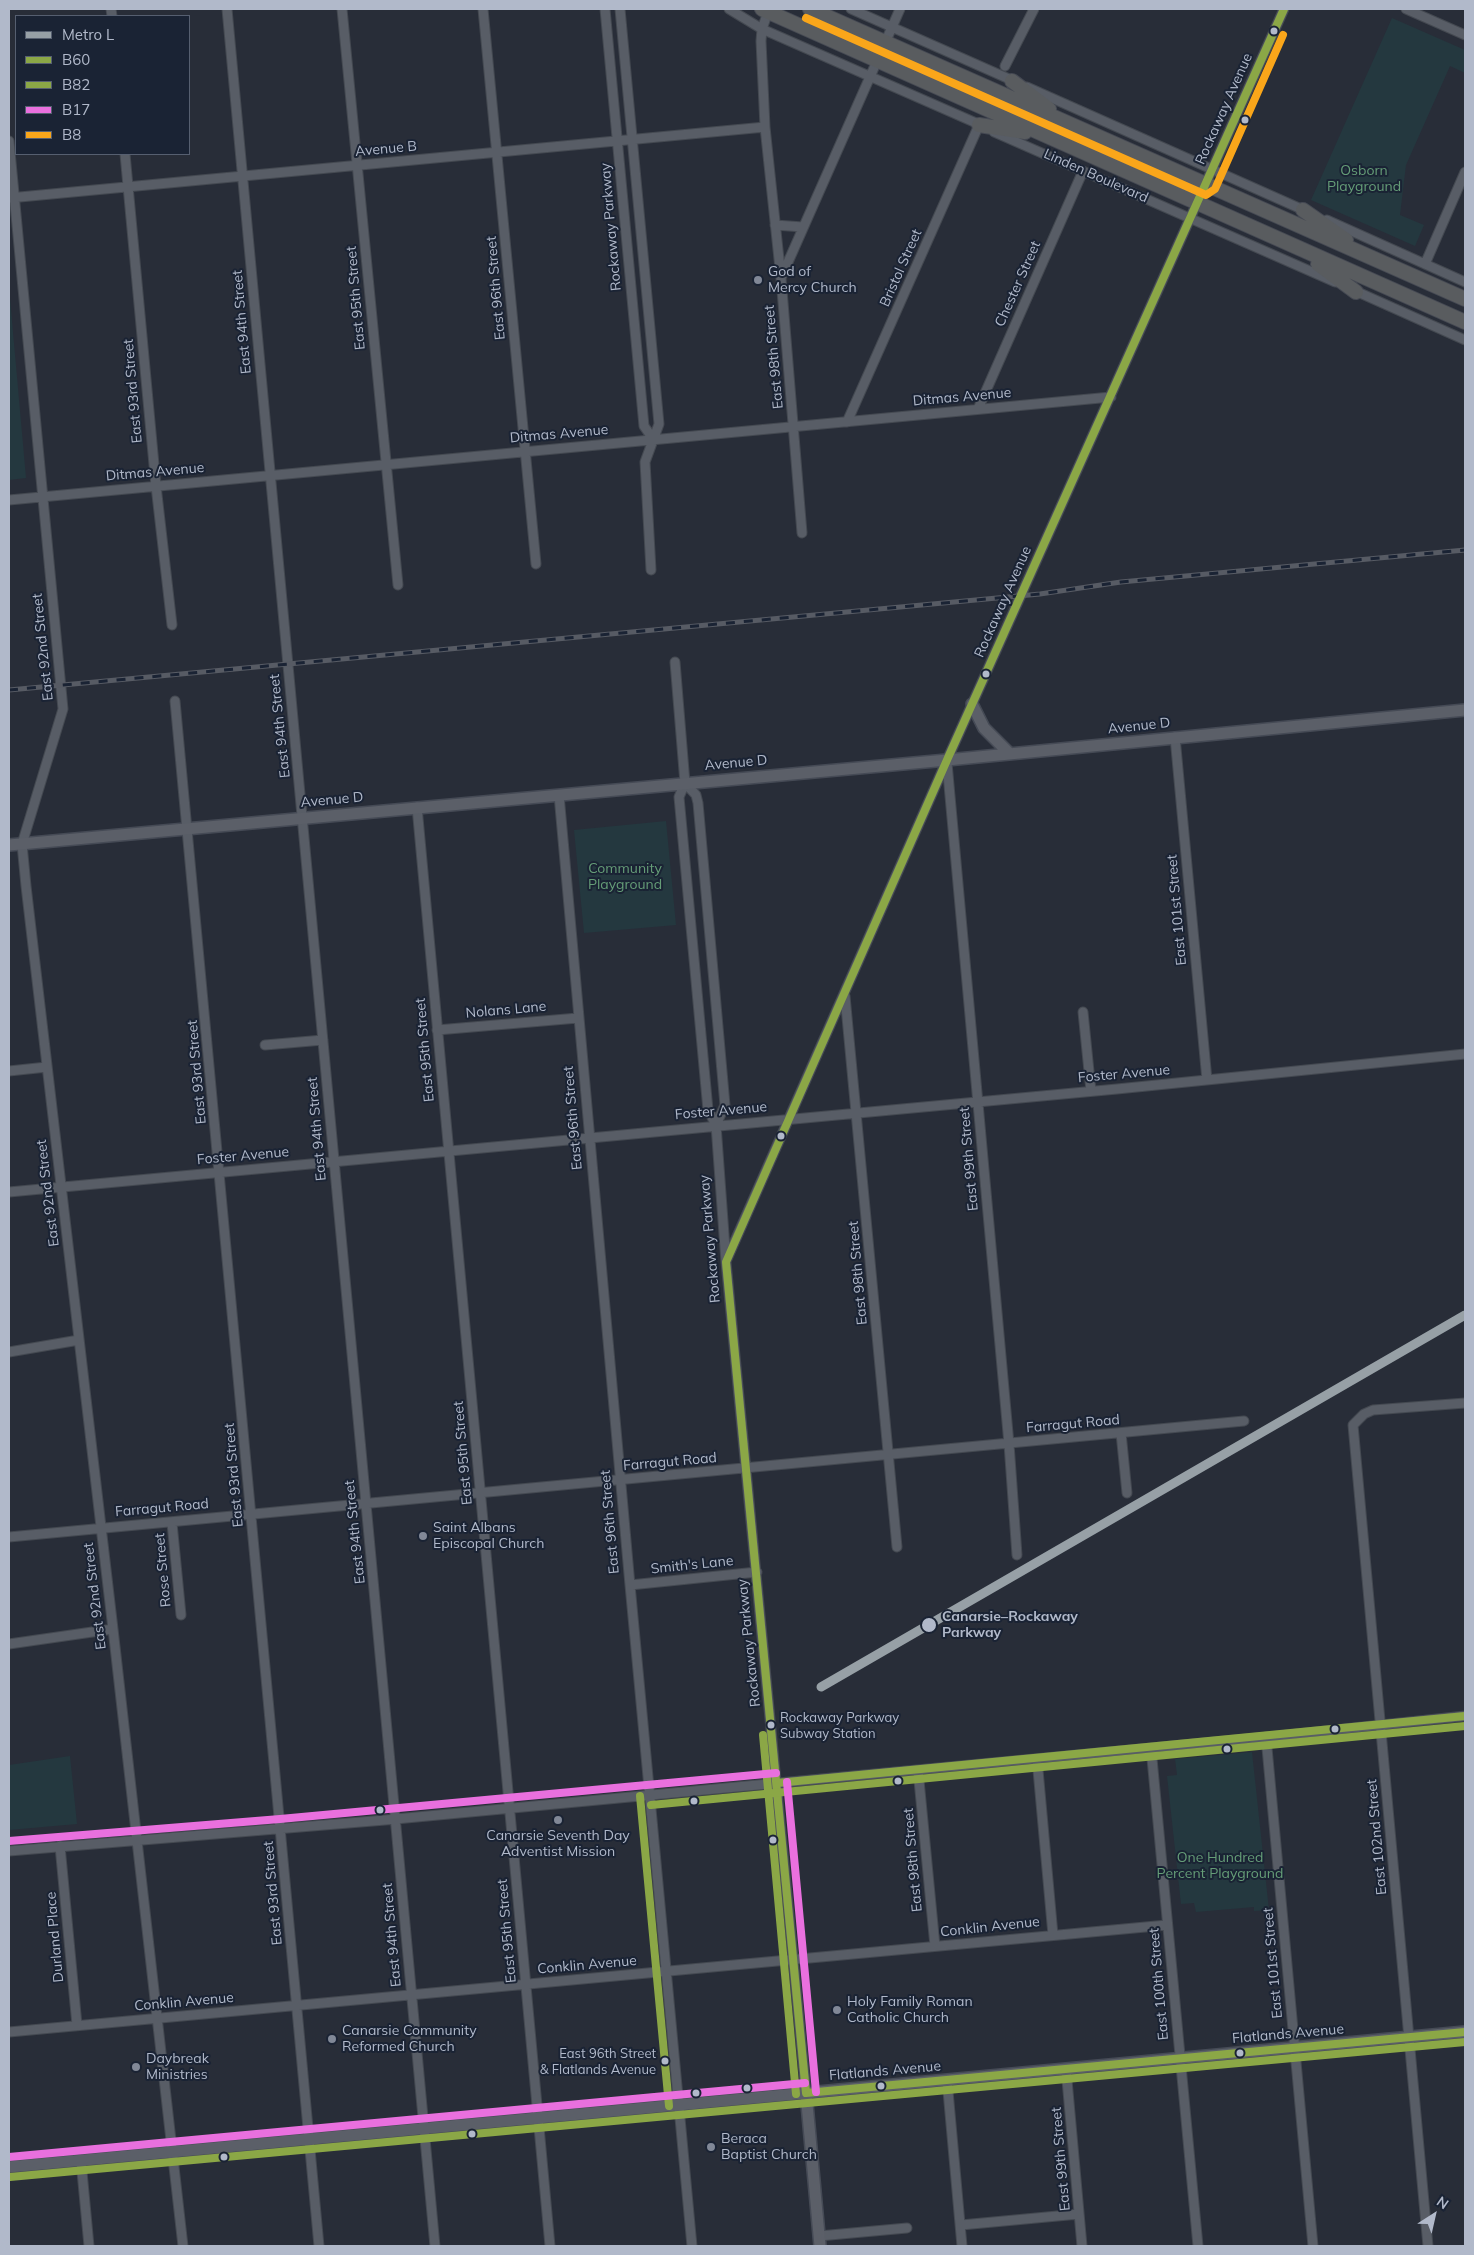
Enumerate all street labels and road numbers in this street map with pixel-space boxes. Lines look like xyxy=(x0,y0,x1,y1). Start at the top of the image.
street label: Rockaway Avenue xyxy=(1192,51,1256,167)
street label: Avenue B xyxy=(354,138,418,160)
street label: Linden Boulevard xyxy=(1041,145,1151,207)
street label: Rockaway Parkway xyxy=(597,162,625,292)
street label: Bristol Street xyxy=(876,227,926,309)
street label: East 96th Street xyxy=(483,235,509,341)
street label: Chester Street xyxy=(992,238,1044,330)
street label: East 95th Street xyxy=(343,245,369,351)
street label: East 94th Street xyxy=(229,269,255,375)
street label: East 98th Street xyxy=(761,304,787,410)
street label: East 93rd Street xyxy=(120,338,146,444)
street label: Ditmas Avenue xyxy=(912,384,1012,410)
street label: Ditmas Avenue xyxy=(509,421,609,447)
street label: Ditmas Avenue xyxy=(105,459,205,485)
street label: Rockaway Avenue xyxy=(971,544,1035,660)
street label: East 92nd Street xyxy=(29,593,57,701)
street label: East 94th Street xyxy=(266,673,294,779)
street label: Avenue D xyxy=(1107,714,1171,738)
street label: Avenue D xyxy=(704,752,768,774)
street label: Avenue D xyxy=(300,789,364,811)
street label: East 101st Street xyxy=(1164,854,1190,966)
street label: East 95th Street xyxy=(412,997,438,1103)
street label: Nolans Lane xyxy=(465,998,547,1022)
street label: East 93rd Street xyxy=(184,1019,210,1125)
street label: Foster Avenue xyxy=(1077,1062,1171,1086)
street label: East 96th Street xyxy=(560,1065,586,1171)
street label: East 94th Street xyxy=(304,1076,330,1182)
street label: Foster Avenue xyxy=(674,1099,768,1123)
street label: East 99th Street xyxy=(956,1106,982,1212)
street label: East 92nd Street xyxy=(33,1139,63,1247)
street label: Foster Avenue xyxy=(196,1144,290,1168)
street label: Rockaway Parkway xyxy=(696,1174,724,1304)
street label: East 98th Street xyxy=(845,1220,871,1326)
street label: East 95th Street xyxy=(450,1400,476,1506)
street label: Farragut Road xyxy=(1026,1412,1120,1436)
street label: East 93rd Street xyxy=(221,1422,247,1528)
street label: Farragut Road xyxy=(623,1450,717,1474)
street label: East 96th Street xyxy=(597,1469,623,1575)
street label: East 94th Street xyxy=(341,1479,369,1585)
street label: Farragut Road xyxy=(115,1496,209,1520)
street label: Rose Street xyxy=(151,1532,175,1608)
street label: East 92nd Street xyxy=(80,1542,110,1650)
street label: Smith's Lane xyxy=(650,1552,734,1578)
street label: Rockaway Parkway xyxy=(734,1578,764,1708)
street label: East 102nd Street xyxy=(1364,1778,1390,1896)
street label: East 98th Street xyxy=(900,1807,926,1913)
street label: East 93rd Street xyxy=(260,1840,286,1946)
street label: East 95th Street xyxy=(494,1878,520,1984)
street label: East 94th Street xyxy=(379,1882,405,1988)
street label: Durland Place xyxy=(43,1891,67,1983)
street label: East 101st Street xyxy=(1260,1907,1286,2019)
street label: Conklin Avenue xyxy=(940,1913,1040,1941)
street label: East 100th Street xyxy=(1146,1927,1172,2041)
street label: Conklin Avenue xyxy=(537,1952,637,1978)
street label: Conklin Avenue xyxy=(134,1989,234,2015)
street label: Flatlands Avenue xyxy=(1231,2021,1345,2047)
street label: Flatlands Avenue xyxy=(828,2058,942,2084)
street label: East 99th Street xyxy=(1048,2106,1074,2212)

